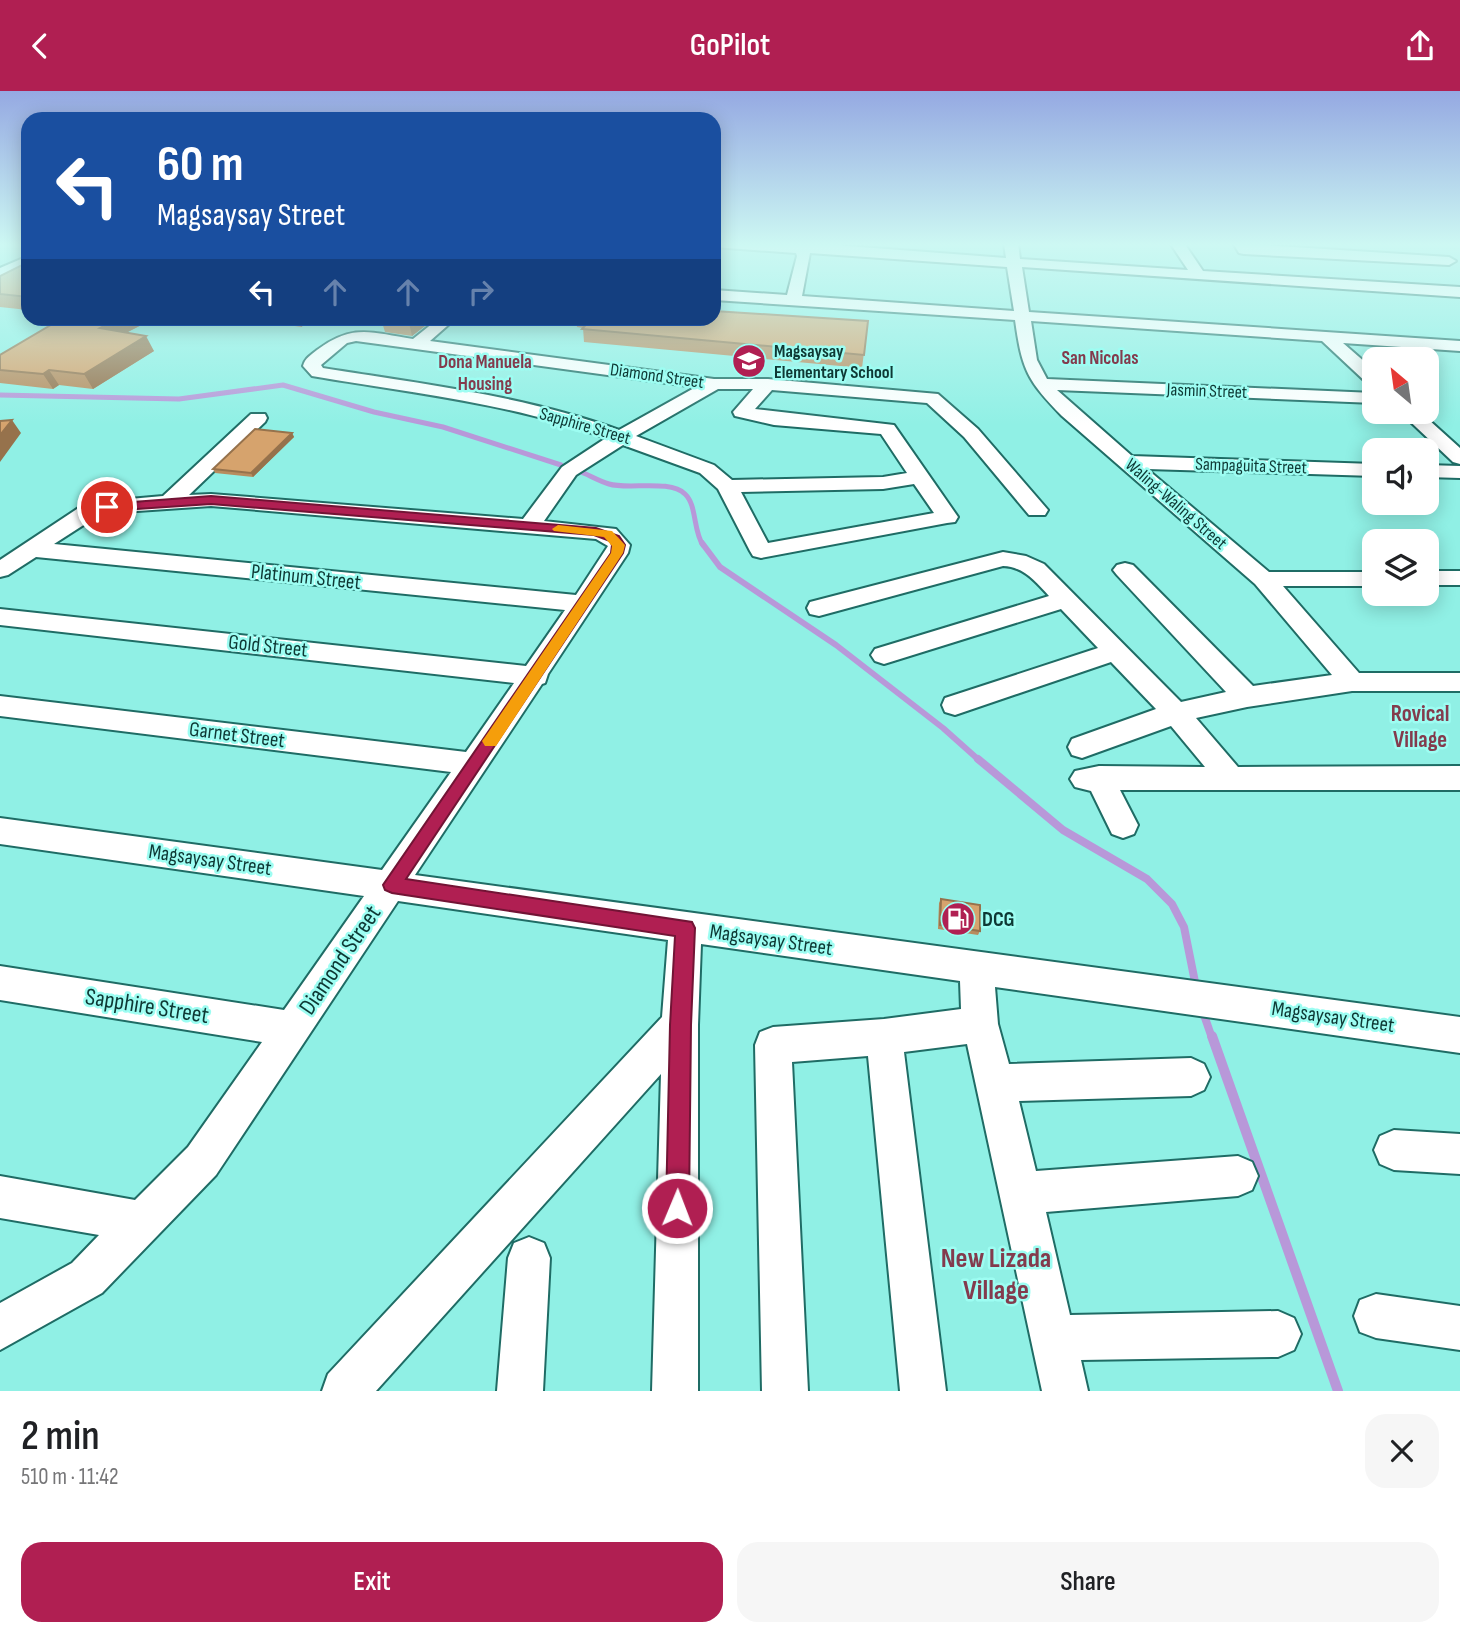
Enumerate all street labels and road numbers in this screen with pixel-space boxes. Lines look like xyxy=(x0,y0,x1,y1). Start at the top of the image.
street label: Diamond Street xyxy=(609,359,706,393)
street label: Jasmin Street xyxy=(1165,379,1248,403)
street label: Sapphire Street xyxy=(537,403,633,449)
street label: Waling-Waling Street xyxy=(1121,454,1231,554)
street label: Sampaguita Street xyxy=(1195,454,1308,478)
street label: Platinum Street xyxy=(250,559,362,595)
street label: Gold Street xyxy=(227,629,309,663)
street label: Garnet Street xyxy=(188,717,286,753)
street label: Magsaysay Street xyxy=(147,839,273,881)
street label: Diamond Street xyxy=(293,900,387,1020)
street label: Magsaysay Street xyxy=(708,919,834,961)
street label: Sapphire Street xyxy=(83,982,211,1030)
street label: Magsaysay Street xyxy=(1270,996,1396,1038)

